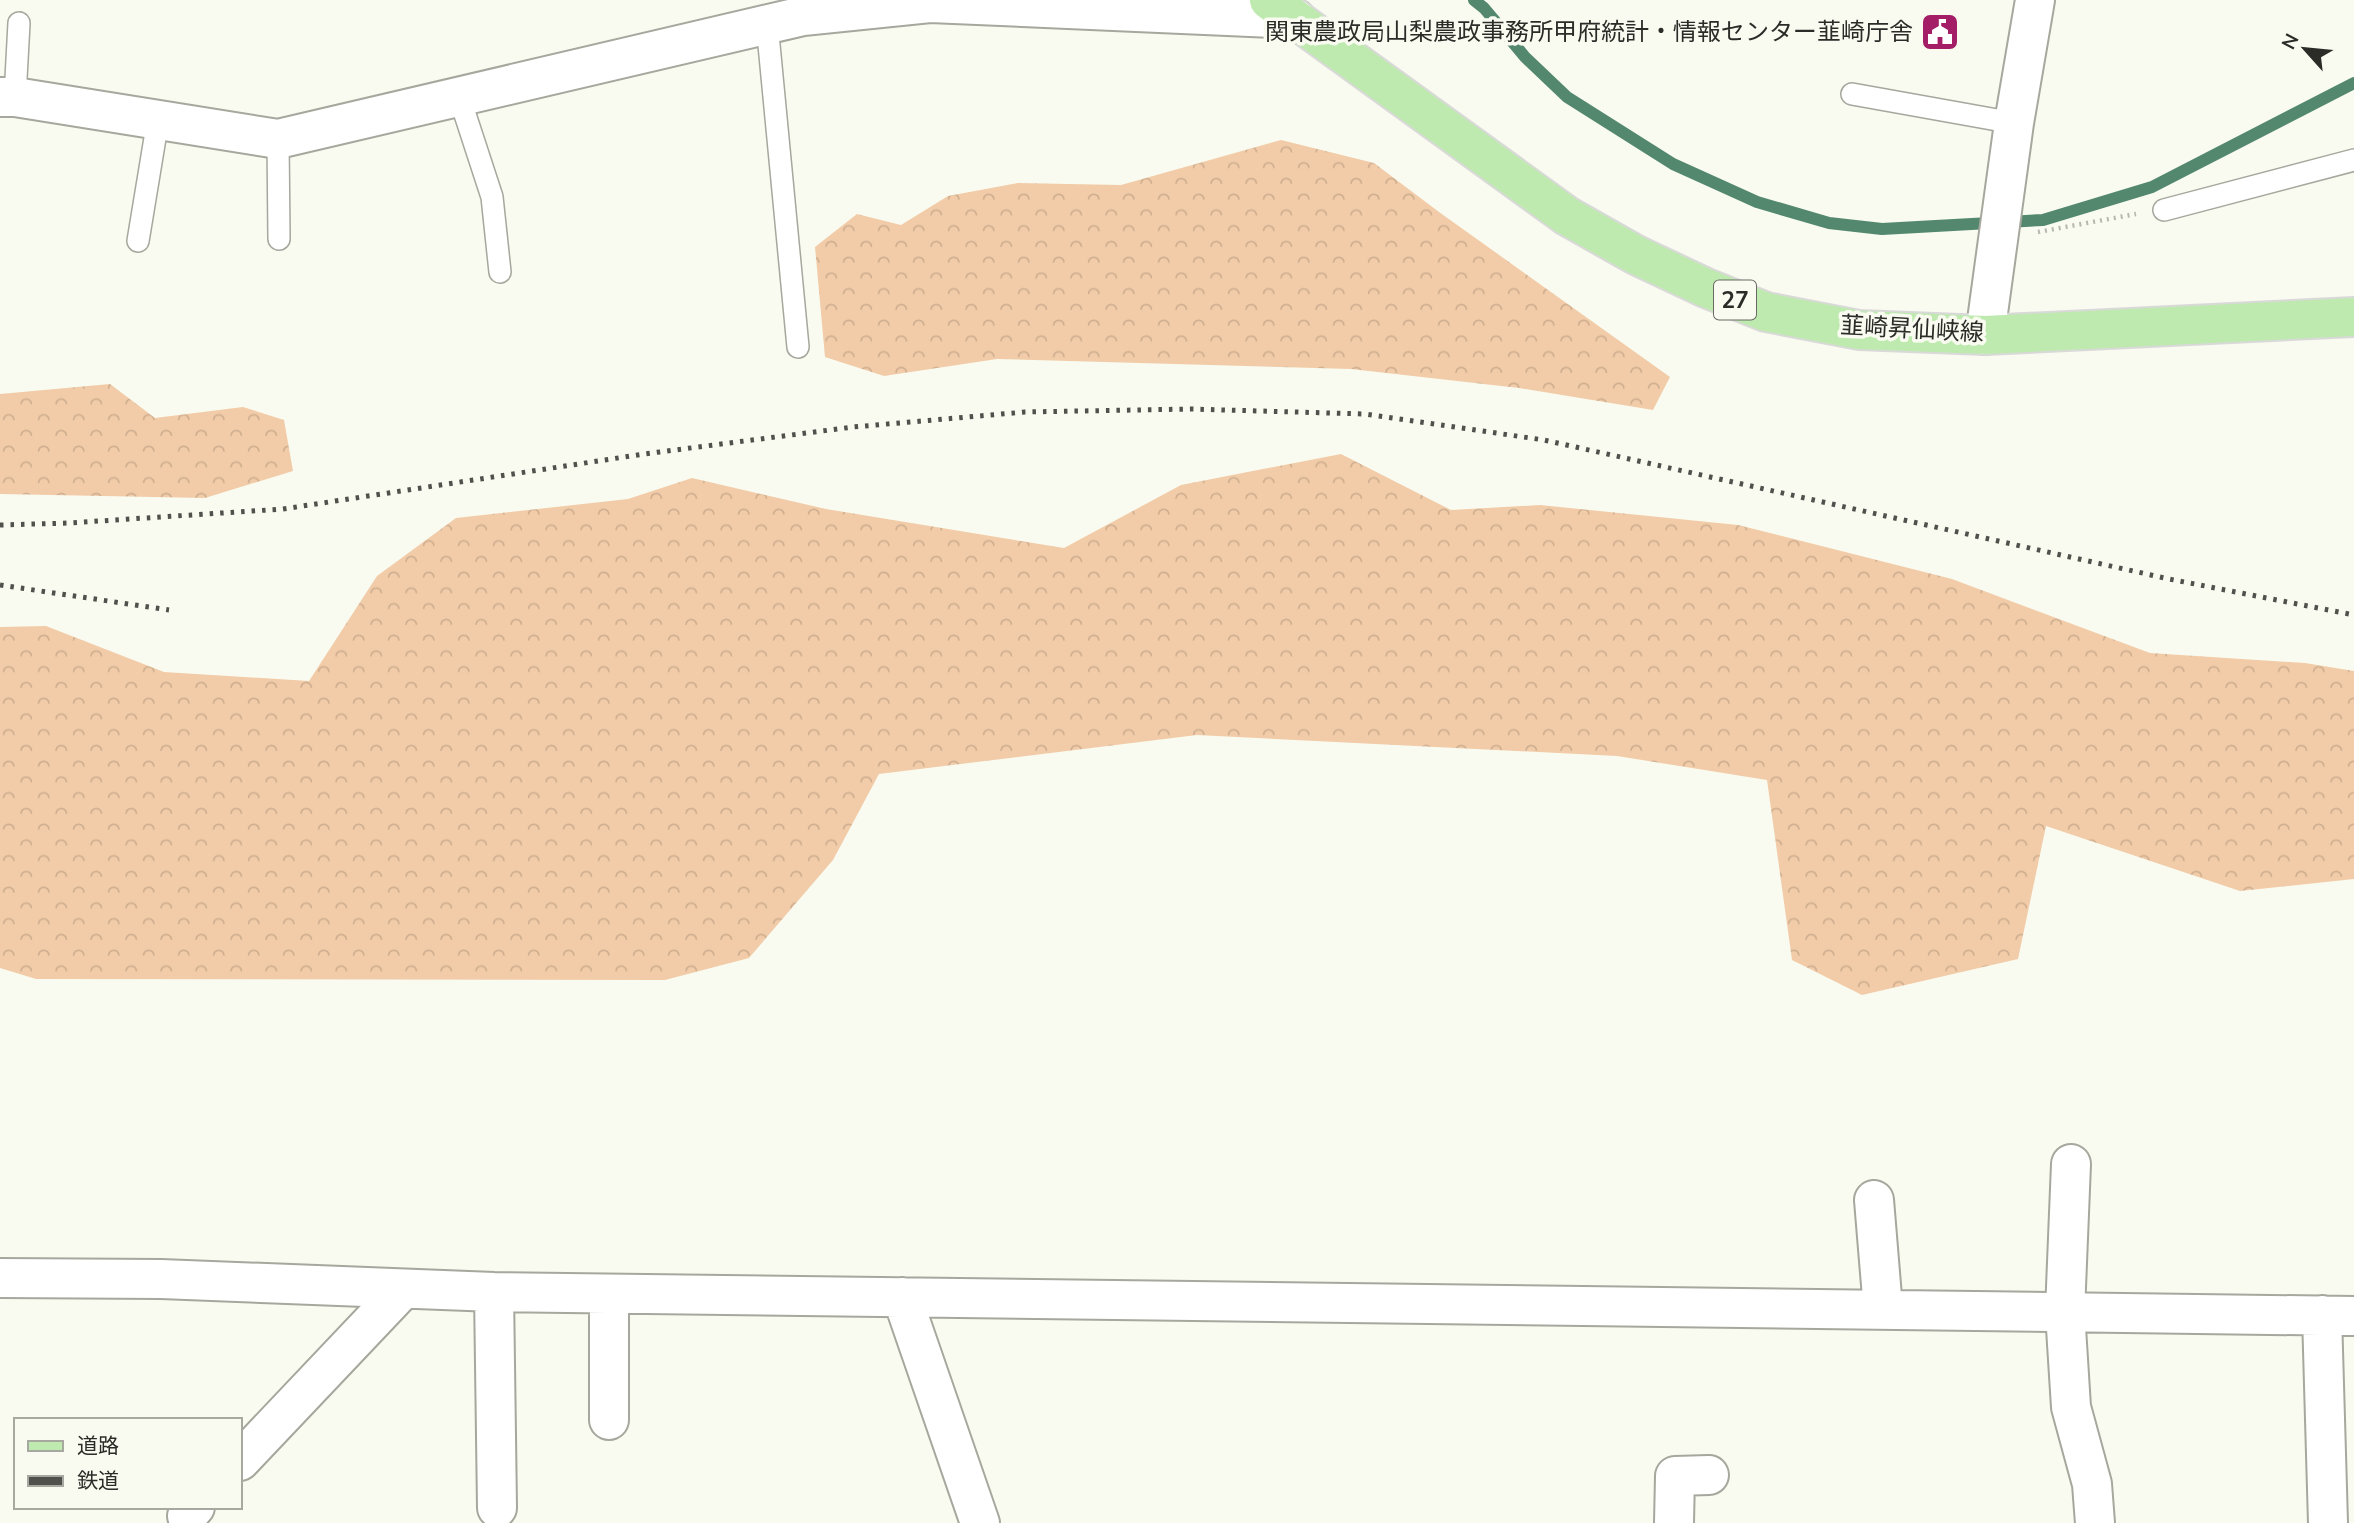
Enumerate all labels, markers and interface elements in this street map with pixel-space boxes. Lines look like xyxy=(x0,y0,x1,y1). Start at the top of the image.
public building icon: 関東農政局山梨農政事務所甲府統計・情報センター韮崎庁舎 xyxy=(1919,11,1961,53)
north arrow xyxy=(2270,14,2340,84)
place label: 関東農政局山梨農政事務所甲府統計・情報センター韮崎庁舎 xyxy=(1265,16,1913,48)
text: N xyxy=(2276,29,2306,54)
road number: 27 xyxy=(1714,280,1756,320)
street label: 韮崎昇仙峡線 xyxy=(1839,309,1985,349)
legend xyxy=(14,1418,242,1509)
text: 道路 xyxy=(77,1432,119,1460)
text: 鉄道 xyxy=(77,1467,119,1495)

